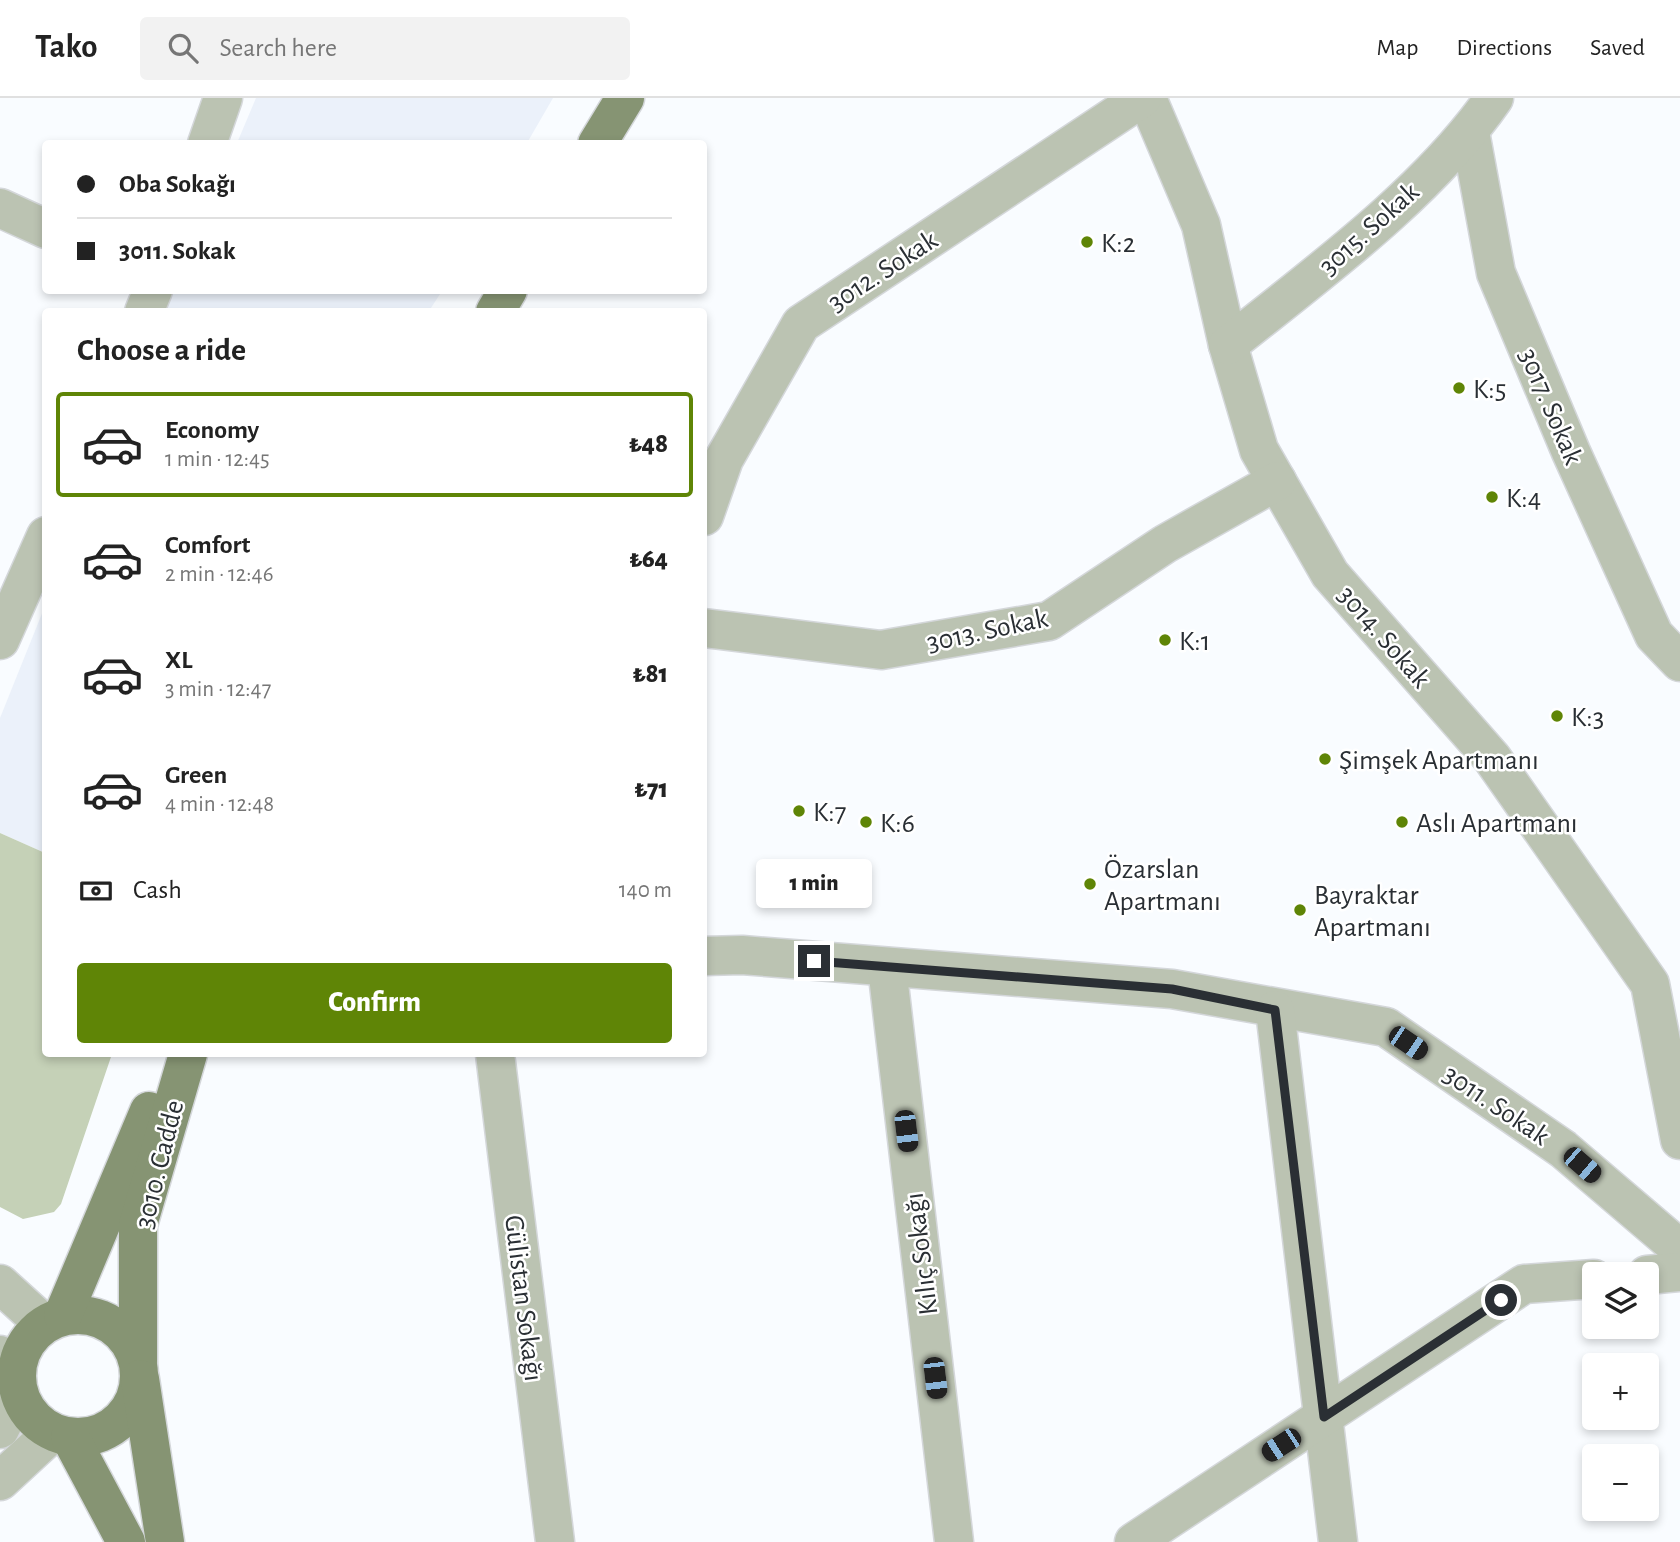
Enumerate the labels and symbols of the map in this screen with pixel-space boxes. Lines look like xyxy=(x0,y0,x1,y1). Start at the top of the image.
street label: 3015. Sokak xyxy=(1314,178,1425,281)
street label: 3012. Sokak xyxy=(823,226,943,317)
place label: K:2 xyxy=(1101,230,1135,258)
marker: K:2 xyxy=(1079,234,1095,250)
street label: 3017. Sokak xyxy=(1513,345,1587,469)
place label: K:5 xyxy=(1473,376,1506,404)
marker: K:5 xyxy=(1451,380,1467,396)
place label: K:4 xyxy=(1506,485,1541,513)
marker: K:4 xyxy=(1484,489,1500,505)
street label: 3014. Sokak xyxy=(1332,581,1435,694)
street label: 3013. Sokak xyxy=(924,604,1051,657)
place label: K:1 xyxy=(1179,628,1210,656)
marker: K:1 xyxy=(1157,632,1173,648)
place label: K:3 xyxy=(1571,704,1604,732)
marker: K:3 xyxy=(1549,708,1565,724)
place label: Şimşek Apartmanı xyxy=(1339,747,1539,775)
marker: Şimşek Apartmanı xyxy=(1317,751,1333,767)
place label: K:7 xyxy=(813,799,846,827)
marker: K:7 xyxy=(791,803,807,819)
place label: K:6 xyxy=(880,810,915,838)
place label: Aslı Apartmanı xyxy=(1416,810,1578,838)
marker: K:6 xyxy=(858,814,874,830)
marker: Aslı Apartmanı xyxy=(1394,814,1410,830)
place label: Özarslan Apartmanı xyxy=(1104,854,1221,916)
callout: 1 min xyxy=(756,860,872,908)
marker: Özarslan Apartmanı xyxy=(1082,876,1098,892)
place label: Bayraktar Apartmanı xyxy=(1314,882,1431,942)
marker: Bayraktar Apartmanı xyxy=(1292,902,1308,918)
route end xyxy=(798,945,830,977)
car xyxy=(1385,1023,1432,1063)
street label: 3011. Sokak xyxy=(1438,1060,1554,1151)
street label: 3010. Cadde xyxy=(130,1097,189,1232)
car xyxy=(894,1109,919,1153)
car xyxy=(1560,1143,1605,1187)
street label: Kılıç Sokağı xyxy=(901,1191,943,1317)
street label: Gülistan Sokağı xyxy=(499,1214,547,1383)
route start xyxy=(1485,1284,1517,1316)
car xyxy=(923,1356,948,1400)
car xyxy=(1258,1425,1305,1465)

